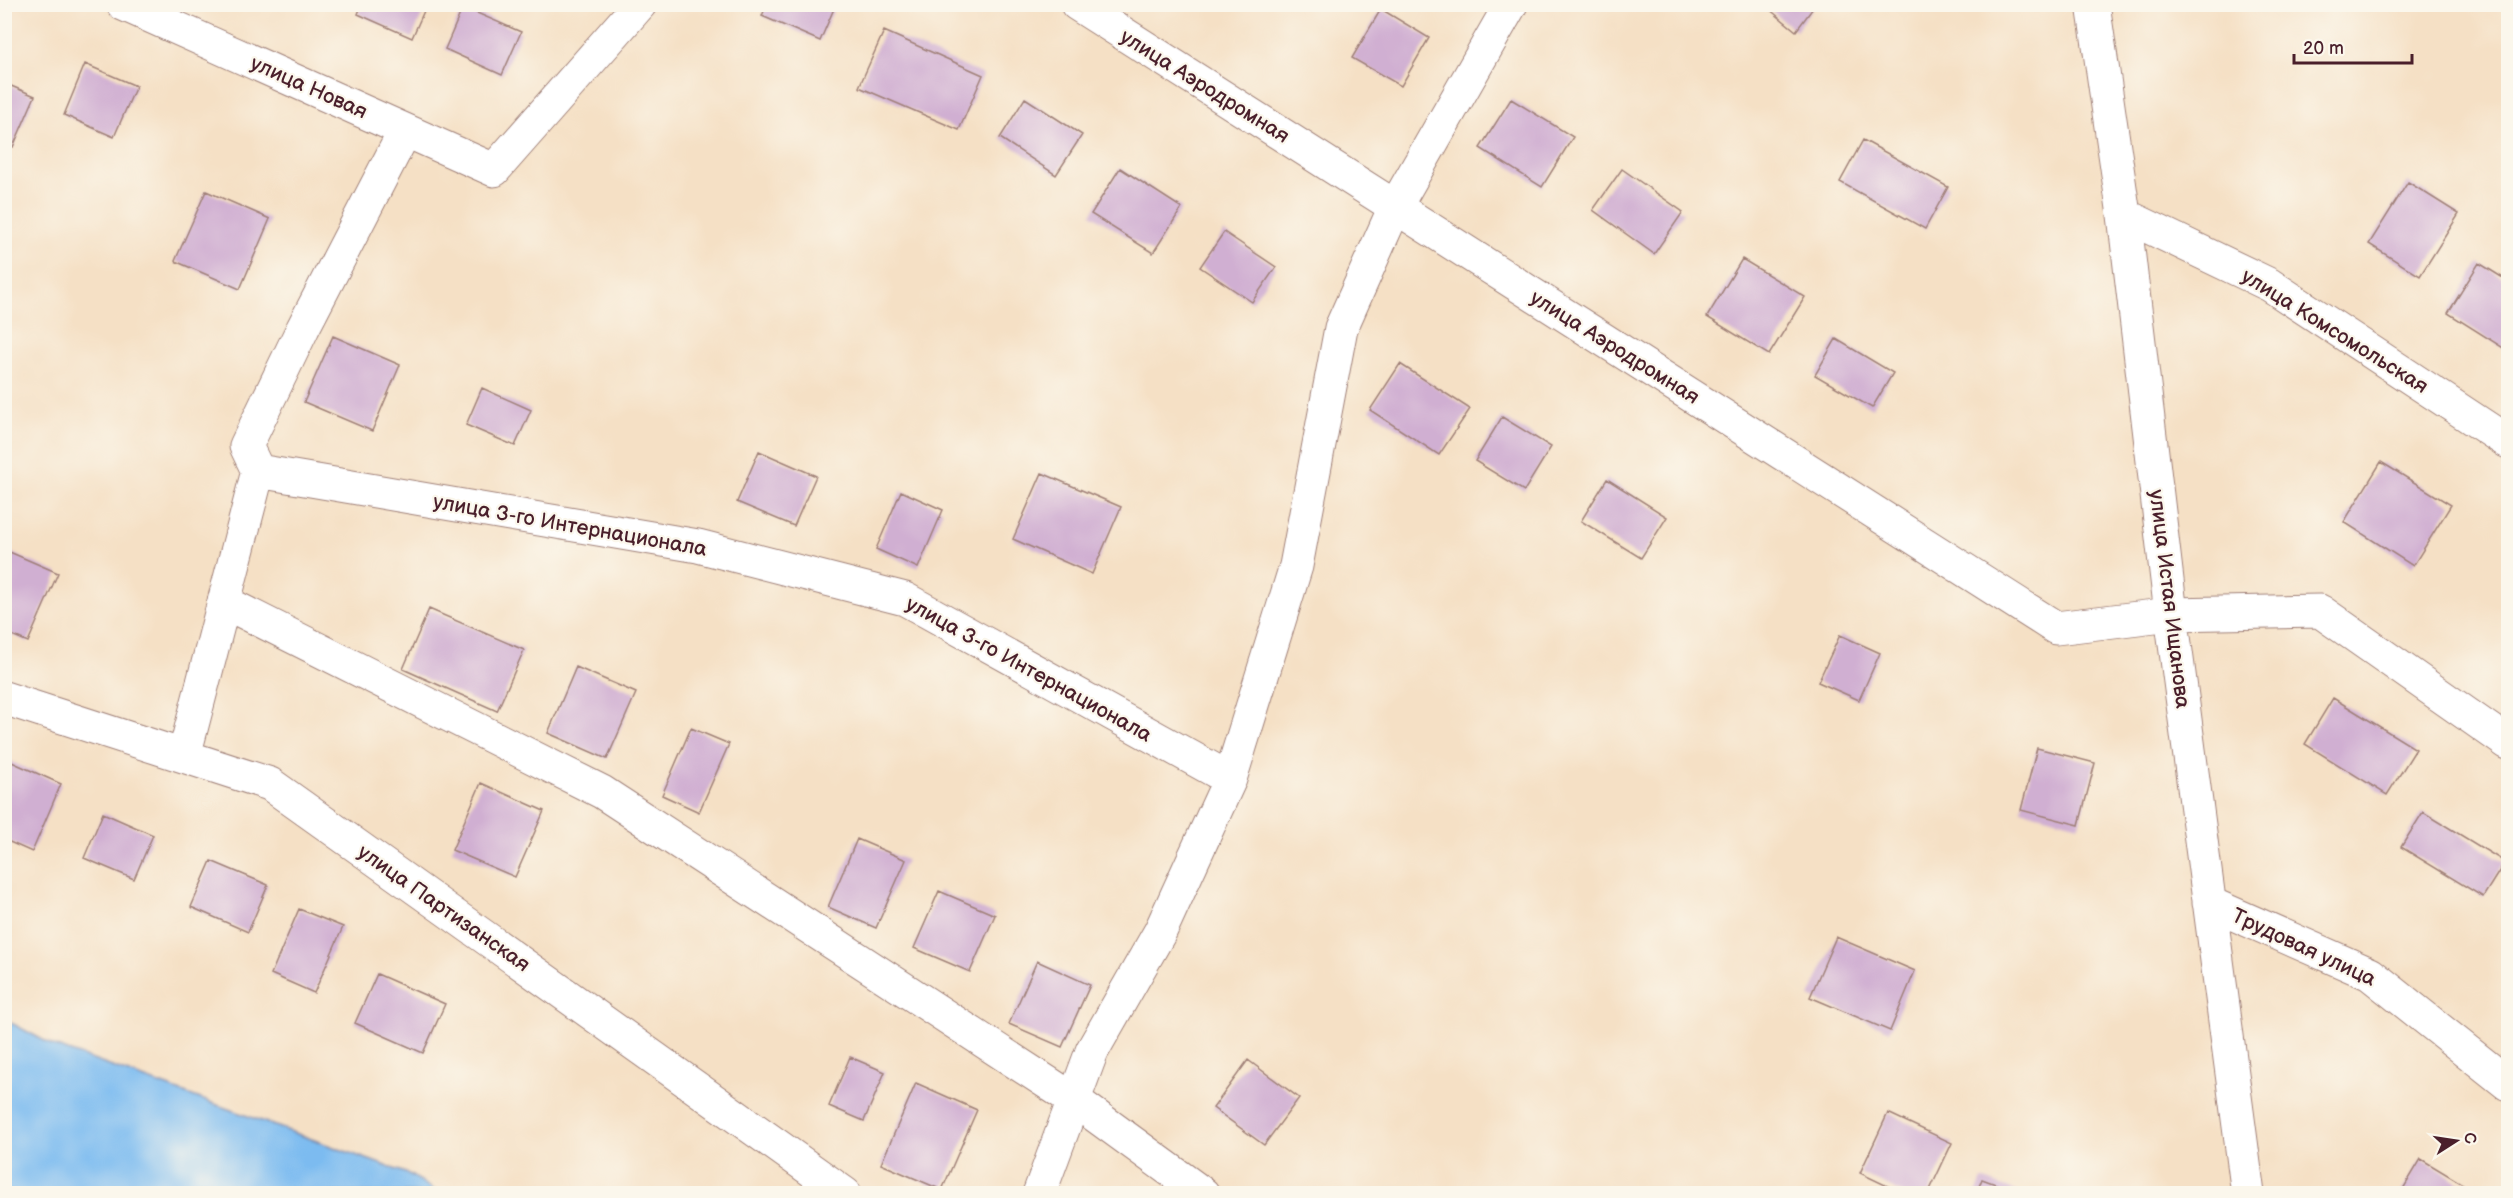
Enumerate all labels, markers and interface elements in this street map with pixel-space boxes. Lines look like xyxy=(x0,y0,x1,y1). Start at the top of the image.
street label: улица Аэродромная xyxy=(1115,24,1294,149)
scale bar xyxy=(2294,27,2412,65)
text: 20 m xyxy=(2303,38,2344,59)
street label: улица Новая xyxy=(246,51,371,124)
street label: улица Комсомольская xyxy=(2237,264,2433,399)
street label: улица Аэродромная xyxy=(1525,285,1704,410)
street label: улица Истая Ищанова xyxy=(2144,488,2195,710)
street label: улица 3-го Интернационала xyxy=(431,489,709,562)
street label: улица 3-го Интернационала xyxy=(901,591,1157,748)
street label: улица Партизанская xyxy=(353,840,535,977)
street label: Трудовая улица xyxy=(2228,903,2380,992)
north arrow xyxy=(2426,1111,2486,1171)
text: С xyxy=(2459,1131,2480,1146)

